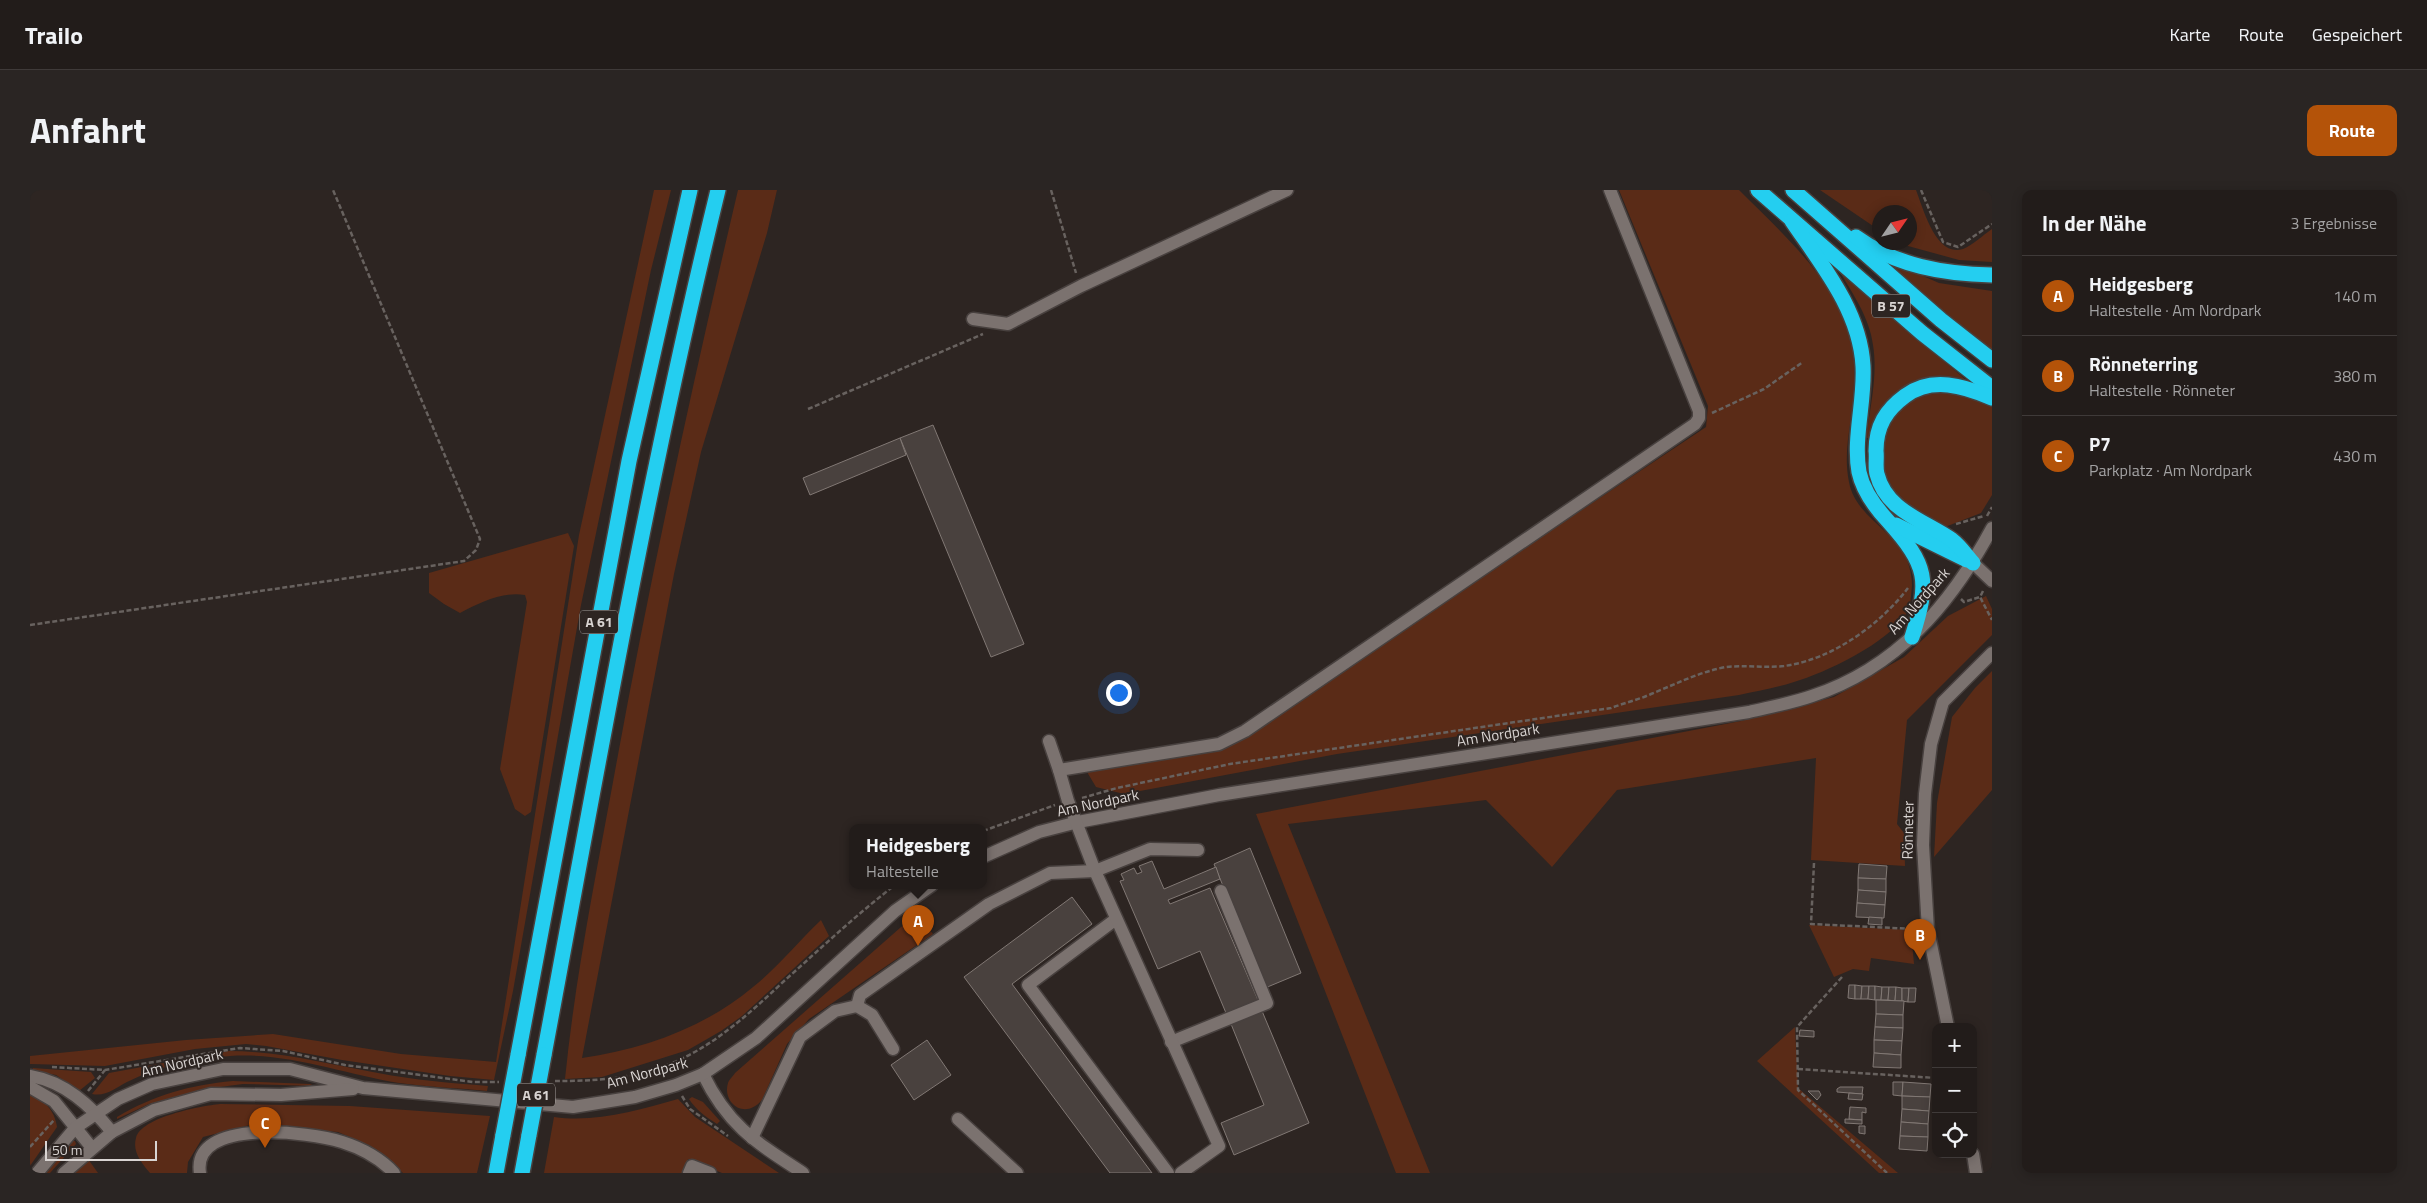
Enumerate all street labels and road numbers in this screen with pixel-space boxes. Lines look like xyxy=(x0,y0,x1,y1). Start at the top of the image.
road number: B 57 xyxy=(1872,294,1910,318)
street label: Am Nordpark xyxy=(1882,562,1955,639)
road number: A 61 xyxy=(580,611,618,634)
street label: Am Nordpark xyxy=(1455,717,1541,752)
street label: Am Nordpark xyxy=(1055,783,1141,822)
street label: Rönneter xyxy=(1895,800,1920,860)
street label: Am Nordpark xyxy=(139,1042,225,1083)
street label: Am Nordpark xyxy=(604,1051,690,1094)
road number: A 61 xyxy=(517,1084,555,1106)

